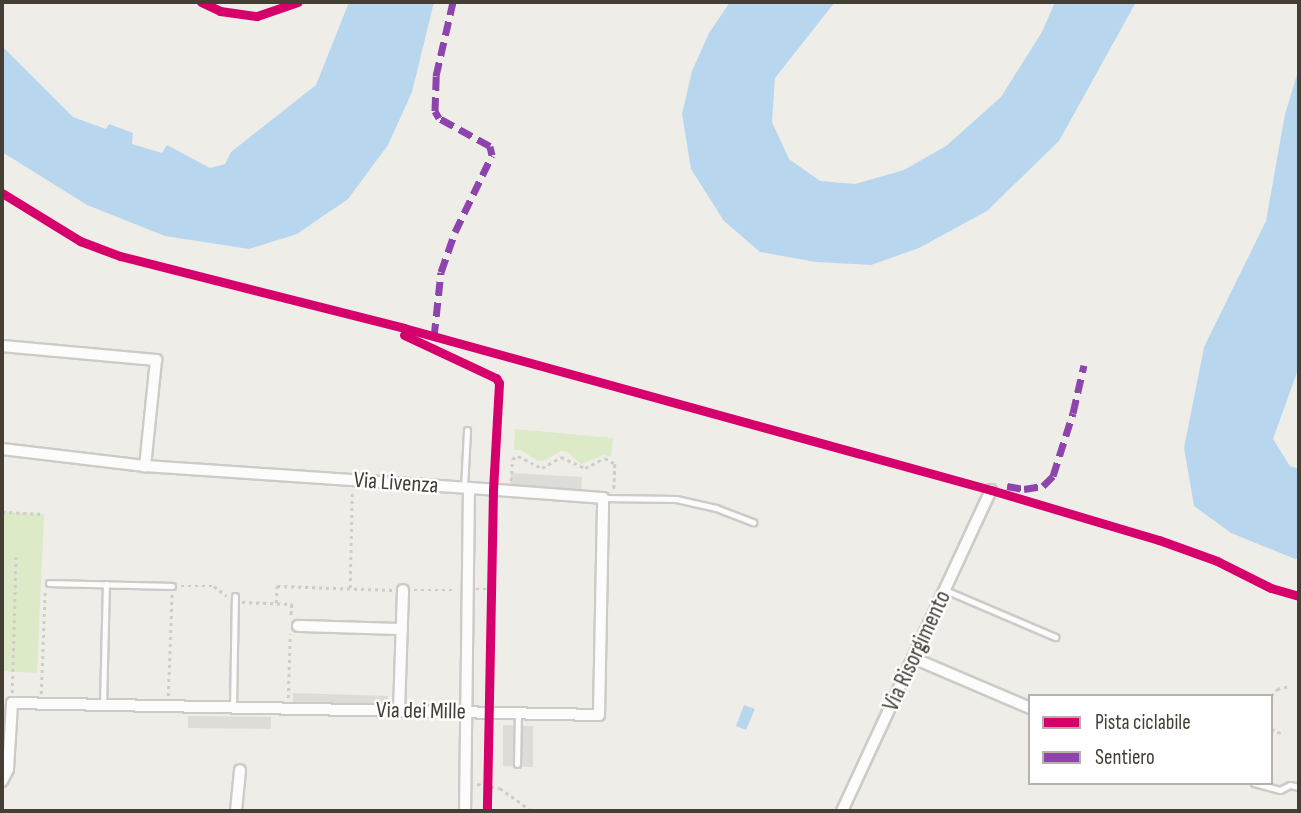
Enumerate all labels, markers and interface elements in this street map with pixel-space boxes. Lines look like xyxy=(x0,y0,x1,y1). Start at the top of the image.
street label: Via Livenza xyxy=(353,466,439,500)
street label: Via Risorgimento xyxy=(877,586,957,716)
legend xyxy=(1028,694,1273,785)
street label: Via dei Mille xyxy=(376,696,466,726)
text: Pista ciclabile xyxy=(1095,710,1191,735)
text: Sentiero xyxy=(1095,745,1155,770)

